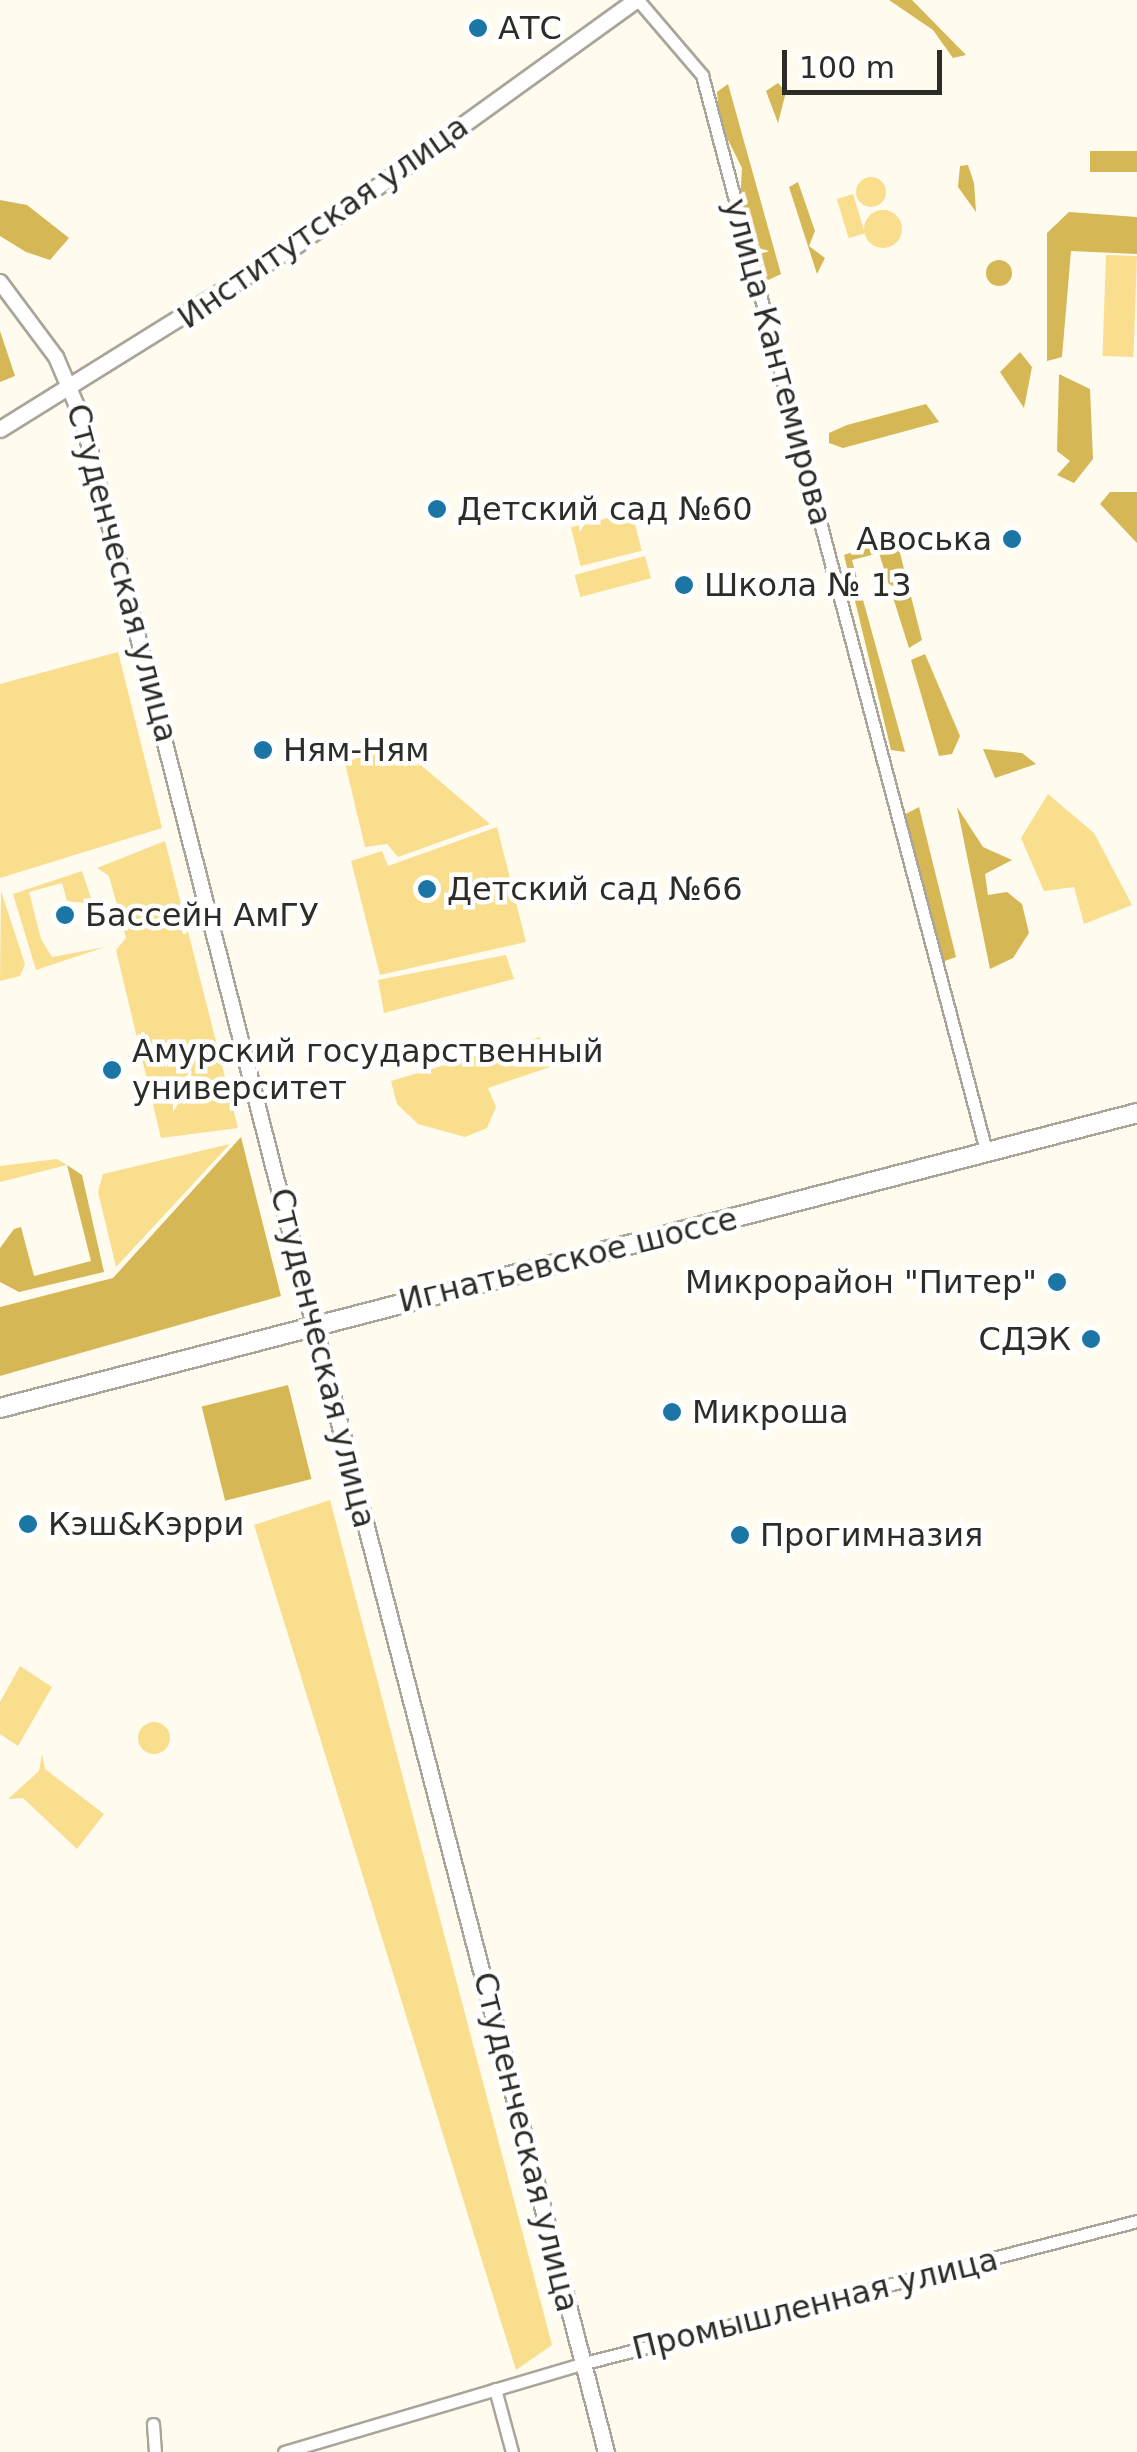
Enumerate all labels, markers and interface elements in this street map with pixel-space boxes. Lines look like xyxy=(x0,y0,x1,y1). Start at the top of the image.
place label: АТС xyxy=(498,9,562,47)
marker: АТС xyxy=(467,17,489,39)
scale bar xyxy=(787,30,947,92)
text: 100 m xyxy=(799,50,895,85)
street label: Институтская улица xyxy=(170,107,476,337)
street label: улица Кантемирова xyxy=(716,194,840,530)
street label: Студенческая улица xyxy=(58,400,186,746)
place label: Детский сад №60 xyxy=(457,490,753,528)
marker: Детский сад №60 xyxy=(426,498,448,520)
place label: Авоська xyxy=(856,520,992,558)
marker: Авоська xyxy=(1001,528,1023,550)
place label: Школа № 13 xyxy=(704,566,912,604)
marker: Школа № 13 xyxy=(673,574,695,596)
place label: Ням-Ням xyxy=(283,731,429,769)
marker: Ням-Ням xyxy=(252,739,274,761)
place label: Детский сад №66 xyxy=(447,870,743,908)
marker: Детский сад №66 xyxy=(416,878,438,900)
place label: Бассейн АмГУ xyxy=(85,896,318,934)
marker: Бассейн АмГУ xyxy=(54,904,76,926)
place label: Амурский государственный университет xyxy=(132,1033,604,1108)
marker: Амурский государственный университет xyxy=(101,1059,123,1081)
street label: Студенческая улица xyxy=(262,1184,384,1532)
street label: Игнатьевское шоссе xyxy=(395,1199,741,1321)
place label: Микрорайон "Питер" xyxy=(685,1263,1037,1301)
marker: Микрорайон "Питер" xyxy=(1046,1271,1068,1293)
place label: СДЭК xyxy=(979,1320,1071,1358)
marker: СДЭК xyxy=(1080,1328,1102,1350)
place label: Микроша xyxy=(692,1393,849,1431)
marker: Микроша xyxy=(661,1401,683,1423)
place label: Кэш&Кэрри xyxy=(48,1505,244,1543)
marker: Кэш&Кэрри xyxy=(17,1513,39,1535)
place label: Прогимназия xyxy=(760,1516,983,1554)
marker: Прогимназия xyxy=(729,1524,751,1546)
street label: Студенческая улица xyxy=(465,1968,587,2316)
street label: Промышленная улица xyxy=(628,2240,1002,2368)

